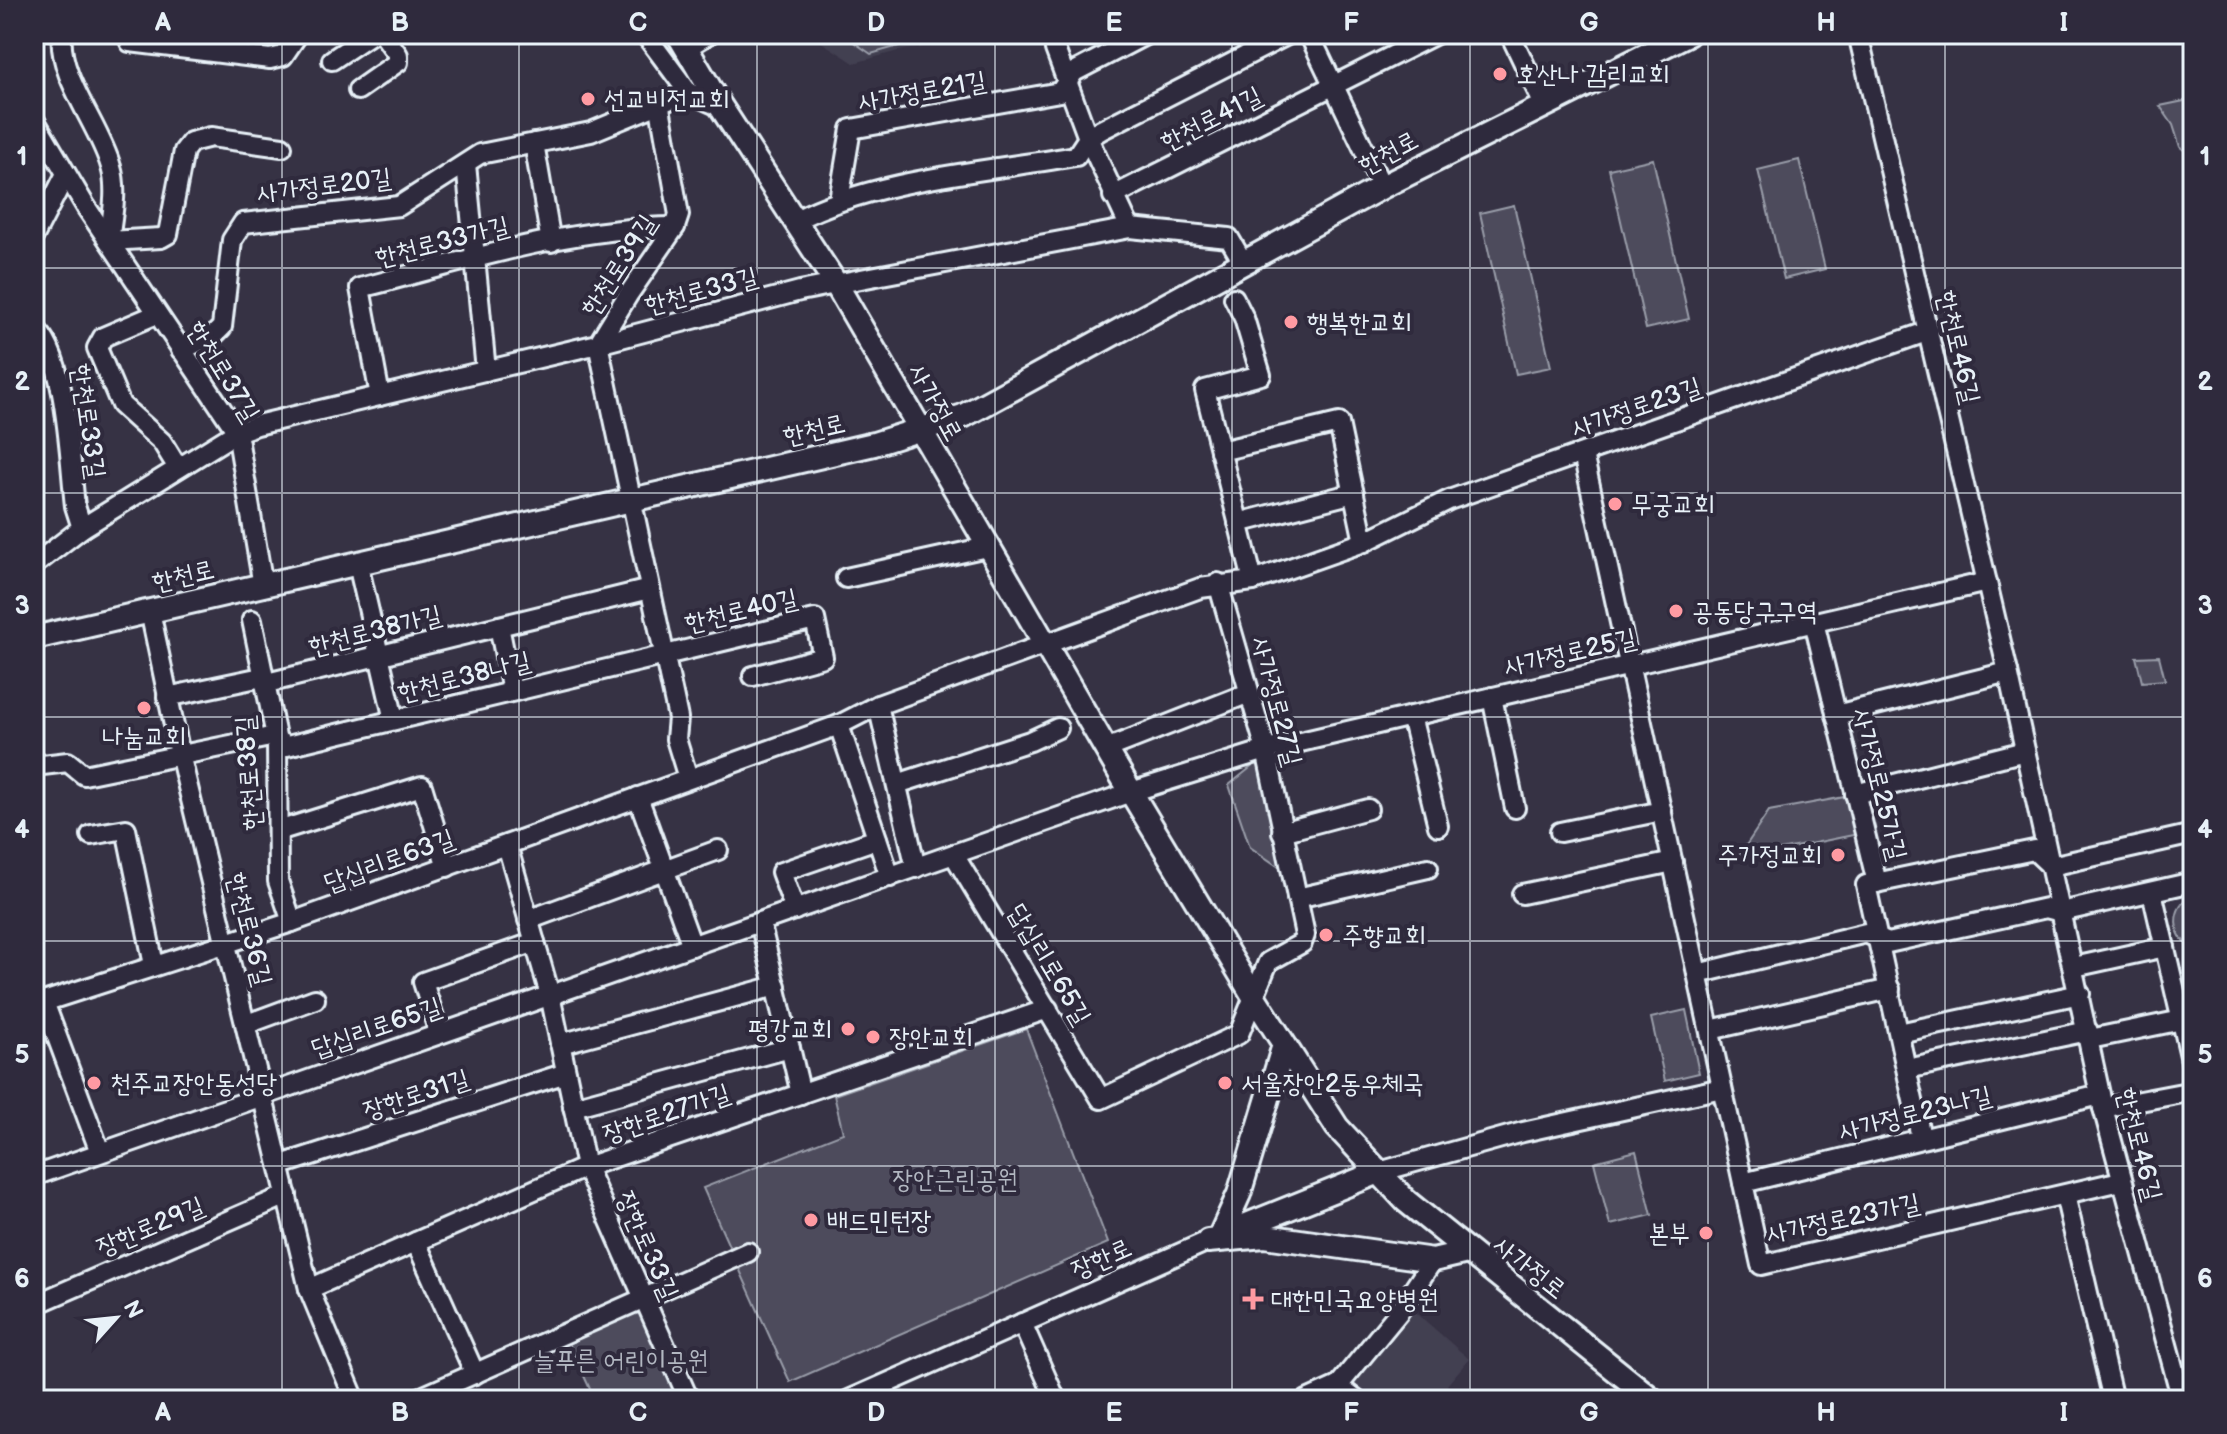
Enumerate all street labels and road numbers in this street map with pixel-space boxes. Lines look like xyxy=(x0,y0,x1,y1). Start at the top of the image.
street label: 사가정로21길 xyxy=(856,66,989,119)
street label: 한천로41길 xyxy=(1156,81,1268,158)
street label: 한천로 xyxy=(1354,125,1424,182)
street label: 사가정로20길 xyxy=(255,163,393,210)
street label: 한천로39길 xyxy=(575,209,664,322)
street label: 한천로33가길 xyxy=(372,211,512,274)
street label: 한천로33길 xyxy=(642,261,761,321)
street label: 한천로46길 xyxy=(1929,288,1986,407)
street label: 한천로37길 xyxy=(180,316,266,428)
street label: 사가정로 xyxy=(901,359,969,447)
street label: 한천로33길 xyxy=(64,362,111,481)
street label: 사가정로23길 xyxy=(1567,372,1706,445)
street label: 한천로 xyxy=(780,408,848,453)
street label: 한천로 xyxy=(149,554,217,599)
street label: 한천로40길 xyxy=(682,583,801,639)
street label: 한천로38가길 xyxy=(306,600,445,663)
street label: 사가정로25길 xyxy=(1501,623,1640,684)
street label: 사가정로27길 xyxy=(1243,633,1308,770)
street label: 한천로38나길 xyxy=(395,646,534,709)
street label: 사가정로25가길 xyxy=(1845,705,1912,864)
street label: 한천로38길 xyxy=(230,714,269,831)
street label: 답십리로63길 xyxy=(320,823,459,899)
street label: 한천로36길 xyxy=(220,870,278,989)
street label: 답십리로65길 xyxy=(1001,899,1097,1031)
street label: 답십리로65길 xyxy=(307,992,446,1065)
street label: 장한로31길 xyxy=(359,1064,474,1127)
street label: 장한로27가길 xyxy=(599,1078,734,1151)
street label: 사가정로23나길 xyxy=(1836,1080,1995,1148)
street label: 한천로46길 xyxy=(2110,1085,2168,1204)
street label: 장한로33길 xyxy=(609,1186,684,1305)
street label: 사가정로23가길 xyxy=(1764,1188,1923,1251)
street label: 장한로29길 xyxy=(92,1191,209,1264)
street label: 사가정로 xyxy=(1487,1230,1572,1306)
street label: 장한로 xyxy=(1067,1232,1137,1286)

